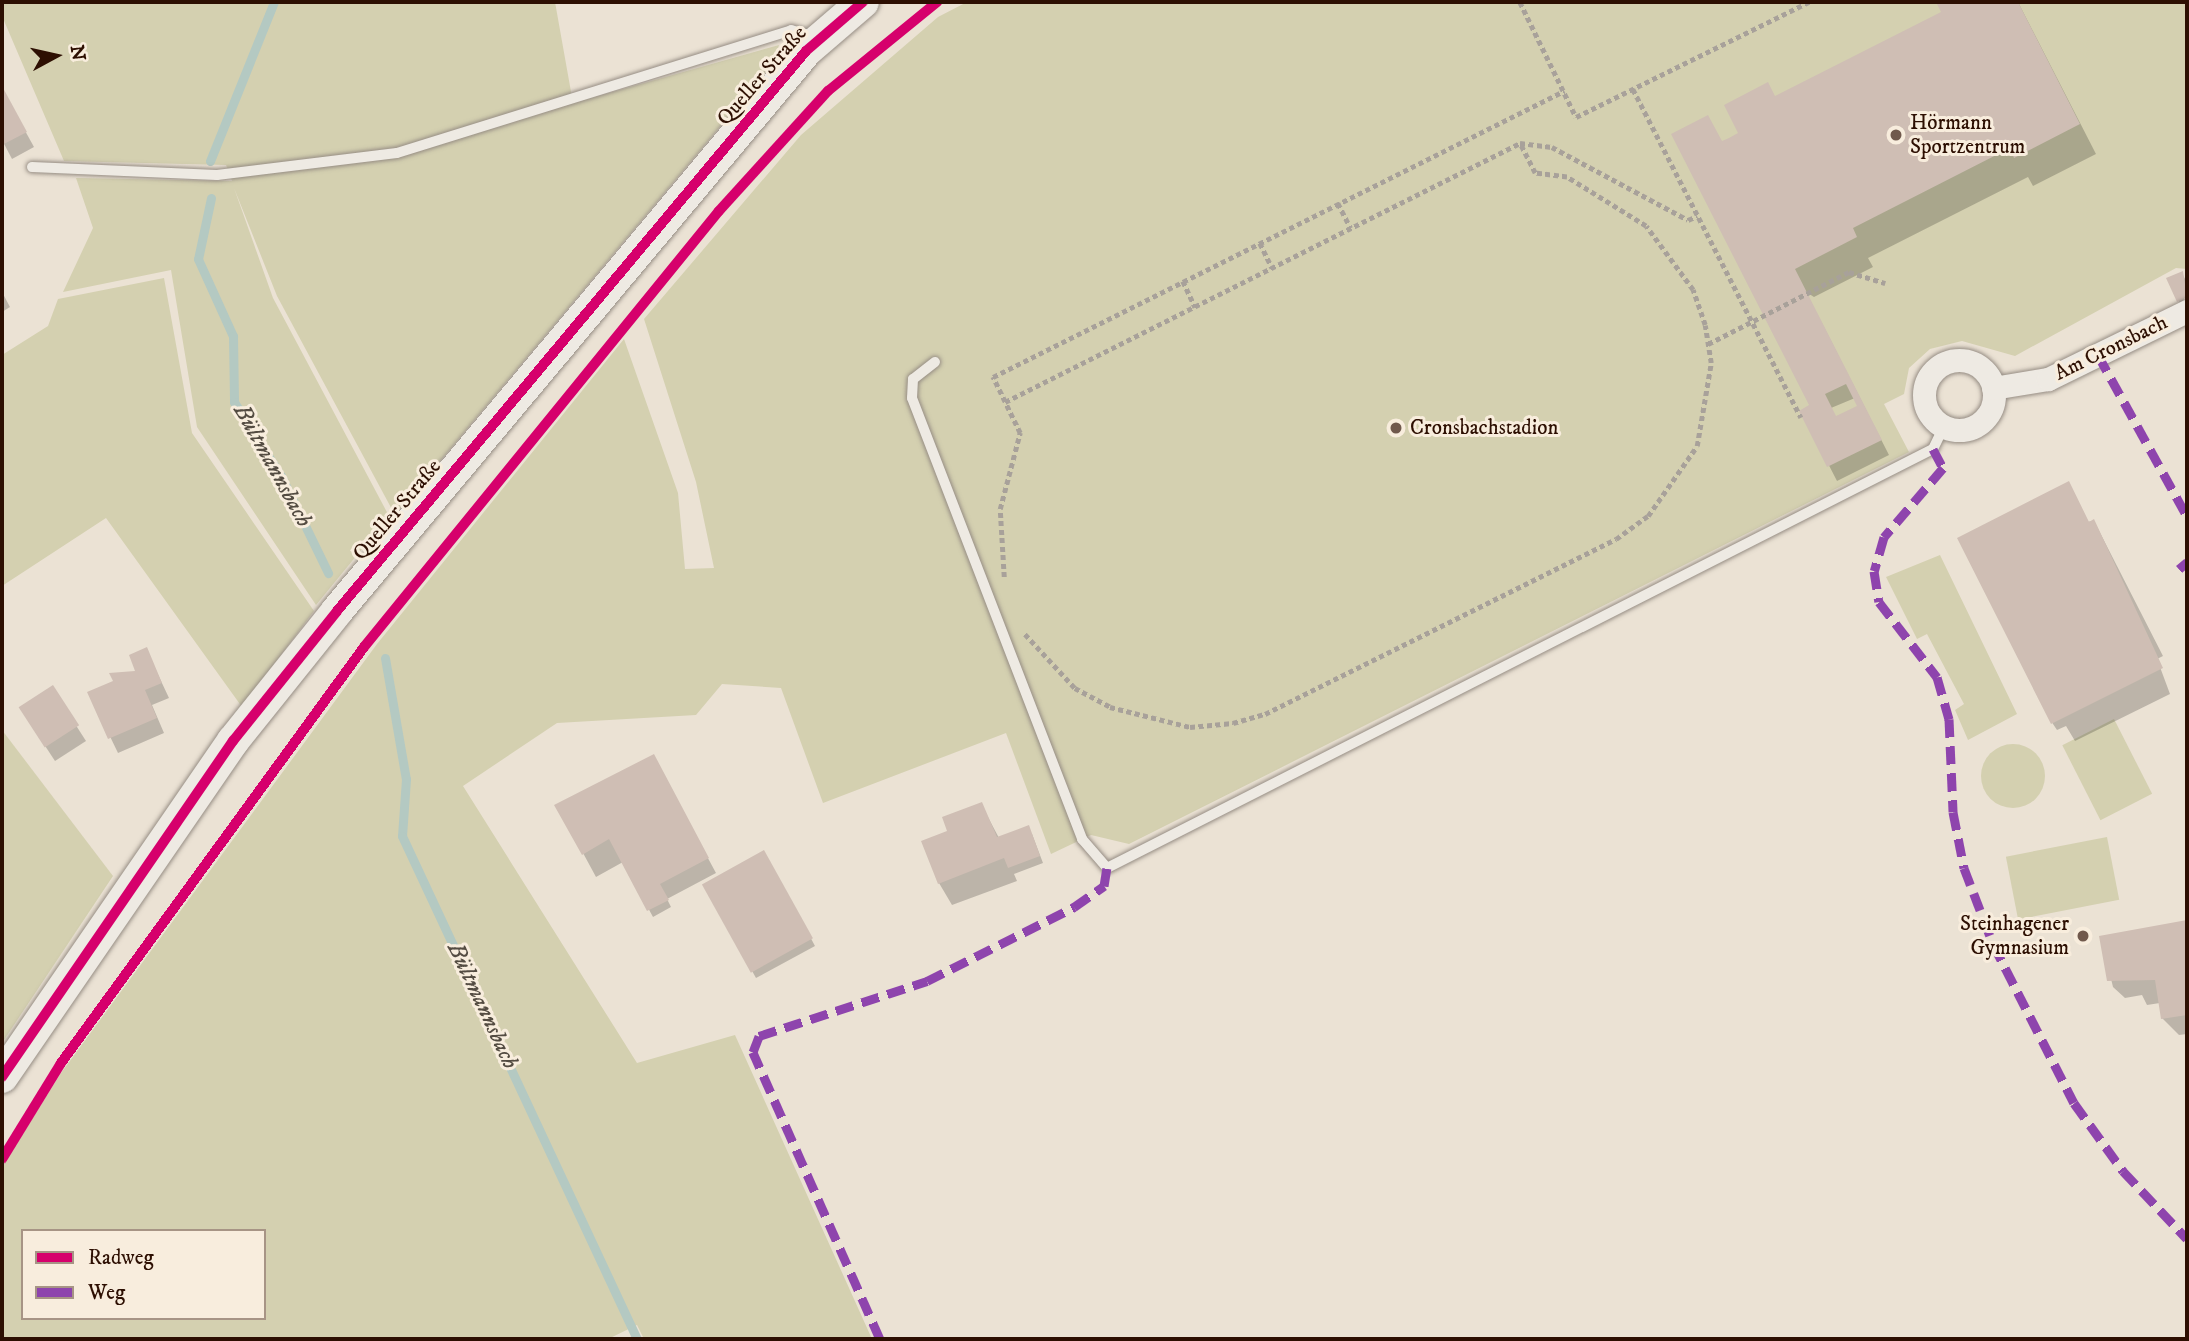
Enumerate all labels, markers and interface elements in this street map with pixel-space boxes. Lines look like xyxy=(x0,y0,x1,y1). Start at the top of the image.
north arrow xyxy=(21,21,91,91)
street label: Queller Straße xyxy=(712,21,812,131)
text: N xyxy=(65,44,90,62)
place label: Hörmann Sportzentrum xyxy=(1910,110,2025,160)
marker: Hörmann Sportzentrum xyxy=(1888,127,1904,143)
street label: Am Cronsbach xyxy=(2051,310,2171,386)
water label: Bültmannsbach xyxy=(227,400,317,532)
place label: Cronsbachstadion xyxy=(1410,415,1558,441)
marker: Cronsbachstadion xyxy=(1388,420,1404,436)
street label: Queller Straße xyxy=(348,454,446,566)
place label: Steinhagener Gymnasium xyxy=(1960,911,2069,961)
marker: Steinhagener Gymnasium xyxy=(2075,928,2091,944)
water label: Bültmannsbach xyxy=(441,938,523,1074)
legend xyxy=(21,1229,266,1320)
text: Radweg xyxy=(88,1245,154,1271)
text: Weg xyxy=(88,1280,125,1306)

